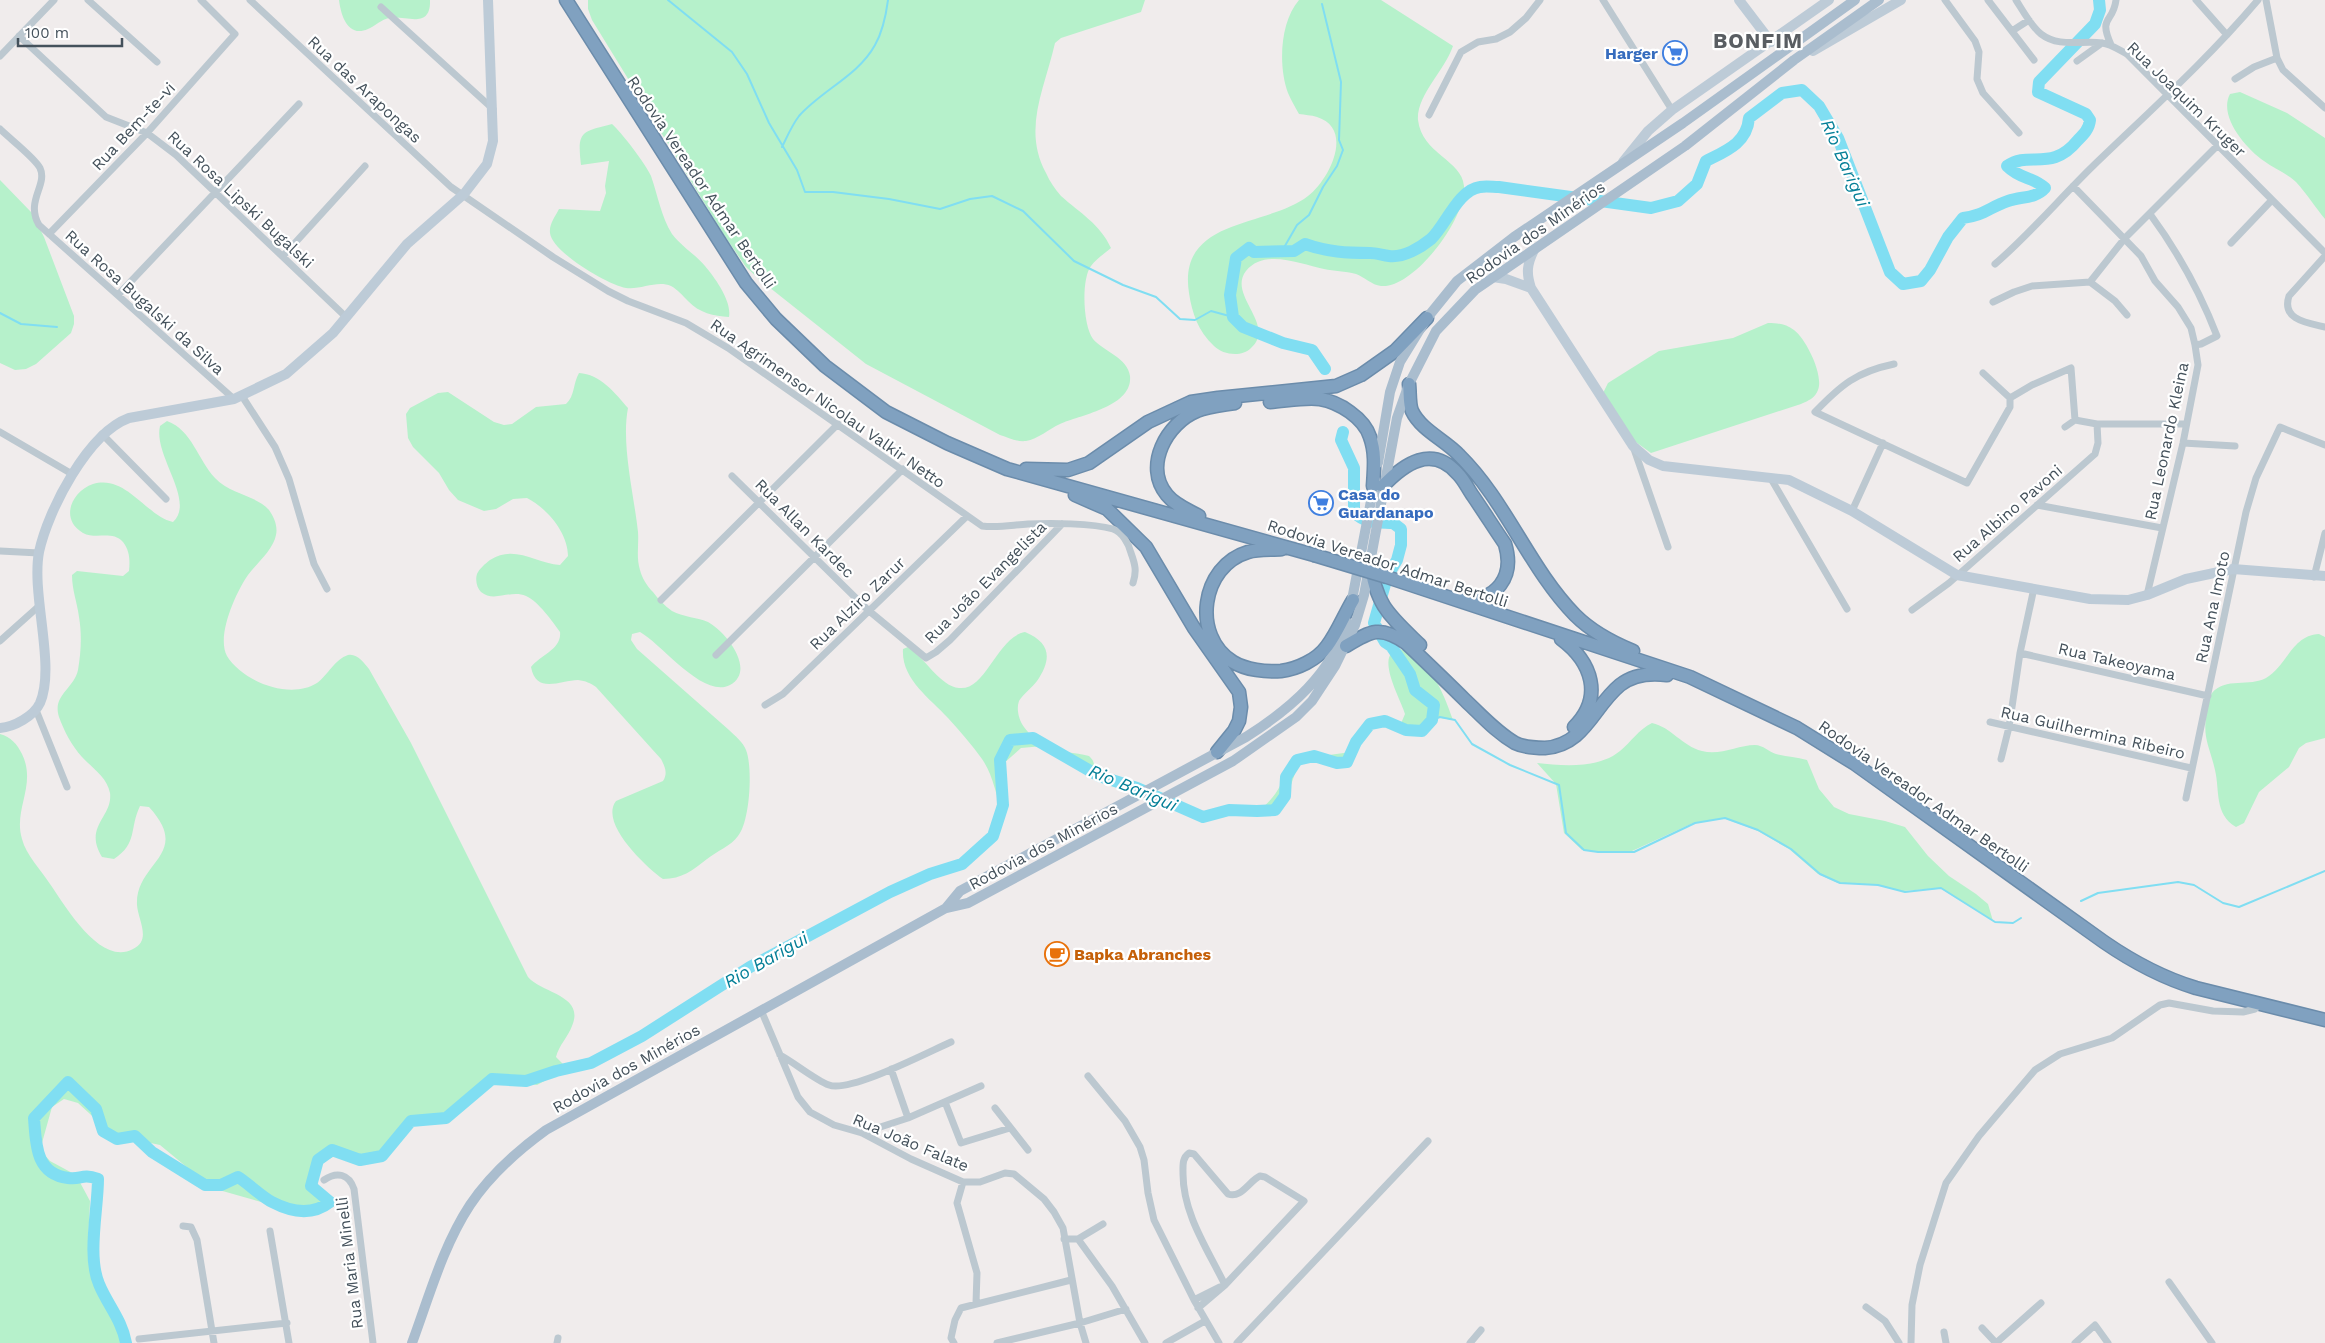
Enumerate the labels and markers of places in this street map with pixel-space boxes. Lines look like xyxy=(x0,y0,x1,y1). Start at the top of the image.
supermarket icon: Harger xyxy=(1662,40,1688,66)
place label: Harger xyxy=(1605,44,1658,63)
place label: Casa do Guardanapo xyxy=(1338,485,1434,522)
supermarket icon: Casa do Guardanapo xyxy=(1308,490,1334,516)
cafe icon: Bapka Abranches xyxy=(1044,941,1070,967)
place label: Bapka Abranches xyxy=(1074,945,1212,964)

